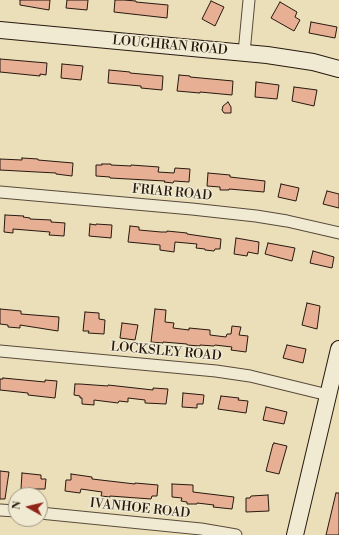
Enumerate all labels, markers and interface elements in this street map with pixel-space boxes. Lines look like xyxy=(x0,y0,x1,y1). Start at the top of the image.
street label: LOUGHRAN ROAD xyxy=(112,33,228,59)
street label: FRIAR ROAD xyxy=(131,182,213,204)
street label: LOCKSLEY ROAD xyxy=(110,339,222,365)
north arrow xyxy=(8,487,48,527)
street label: IVANHOE ROAD xyxy=(89,496,191,522)
text: N xyxy=(10,500,25,511)

